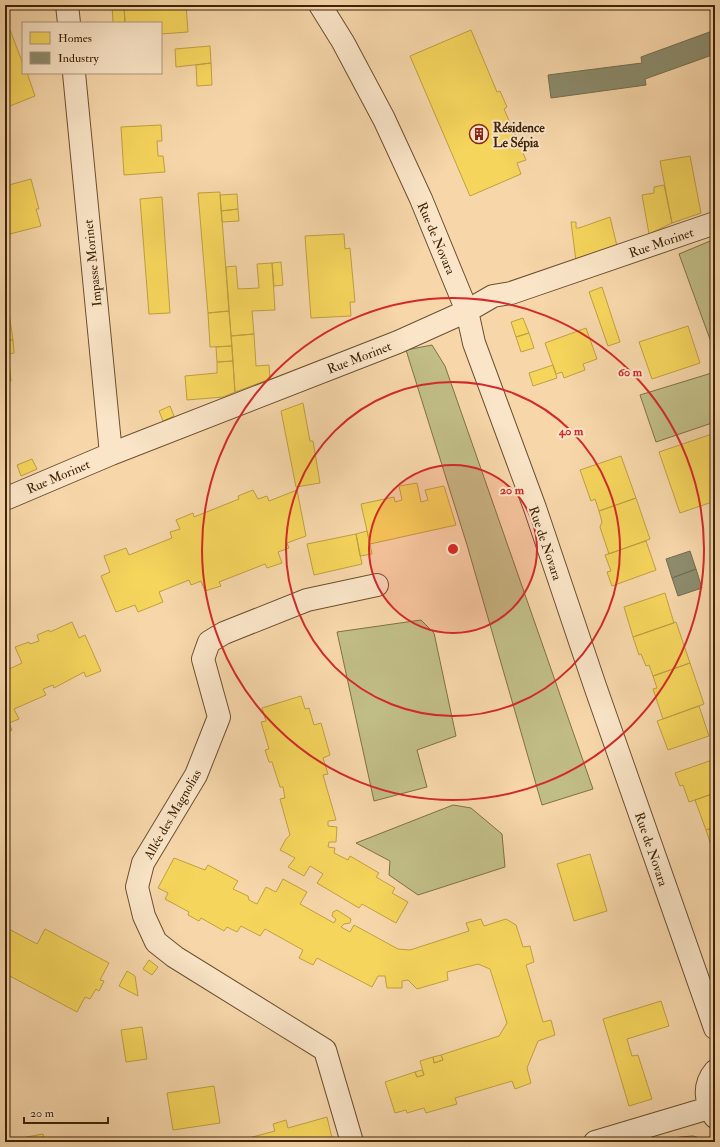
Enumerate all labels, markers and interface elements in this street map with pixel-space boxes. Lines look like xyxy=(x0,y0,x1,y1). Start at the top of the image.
legend xyxy=(22,22,162,74)
text: Homes xyxy=(58,31,92,46)
text: Industry xyxy=(58,51,100,66)
place label: Résidence Le Sépia xyxy=(493,120,545,152)
building icon: Résidence Le Sépia xyxy=(468,123,490,145)
street label: Rue de Novara xyxy=(414,200,459,278)
street label: Impasse Morinet xyxy=(80,218,107,307)
street label: Rue Morinet xyxy=(627,224,696,261)
street label: Rue Morinet xyxy=(325,338,394,377)
text: 60 m xyxy=(618,365,643,380)
text: 40 m xyxy=(558,424,584,439)
street label: Rue Morinet xyxy=(24,456,92,497)
text: 20 m xyxy=(500,483,525,498)
street label: Rue de Novara xyxy=(525,504,565,583)
centre of rings xyxy=(446,542,460,556)
street label: Allée des Magnolias xyxy=(140,766,205,863)
street label: Rue de Novara xyxy=(631,810,671,889)
scale bar xyxy=(24,1099,108,1125)
text: 20 m xyxy=(30,1106,55,1121)

